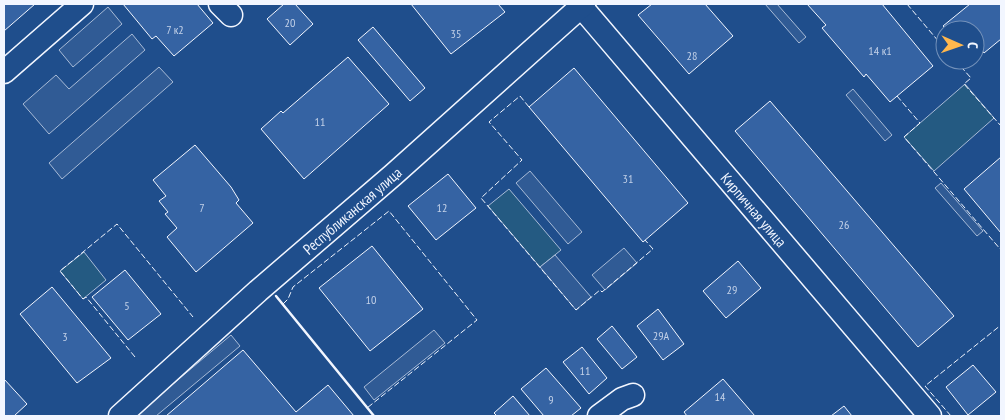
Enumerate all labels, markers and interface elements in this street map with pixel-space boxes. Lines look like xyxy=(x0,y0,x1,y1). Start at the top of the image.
house number: 20 xyxy=(285,15,295,30)
north arrow xyxy=(935,20,985,70)
house number: 7 к2 xyxy=(166,22,184,37)
house number: 35 xyxy=(451,26,461,41)
text: С xyxy=(964,42,982,50)
house number: 14 к1 xyxy=(868,43,892,58)
house number: 28 xyxy=(687,48,697,63)
house number: 11 xyxy=(315,114,325,129)
street label: Республиканская улица xyxy=(299,163,405,258)
street label: Кирпичная улица xyxy=(717,168,791,251)
house number: 31 xyxy=(623,171,633,186)
house number: 7 xyxy=(199,200,205,215)
house number: 12 xyxy=(437,200,447,215)
house number: 26 xyxy=(839,217,849,232)
house number: 29 xyxy=(727,282,737,297)
house number: 10 xyxy=(366,292,376,307)
house number: 5 xyxy=(124,298,130,313)
house number: 29А xyxy=(653,328,670,343)
house number: 3 xyxy=(62,329,68,344)
house number: 11 xyxy=(580,363,590,378)
house number: 14 xyxy=(715,389,726,404)
house number: 9 xyxy=(548,392,554,407)

